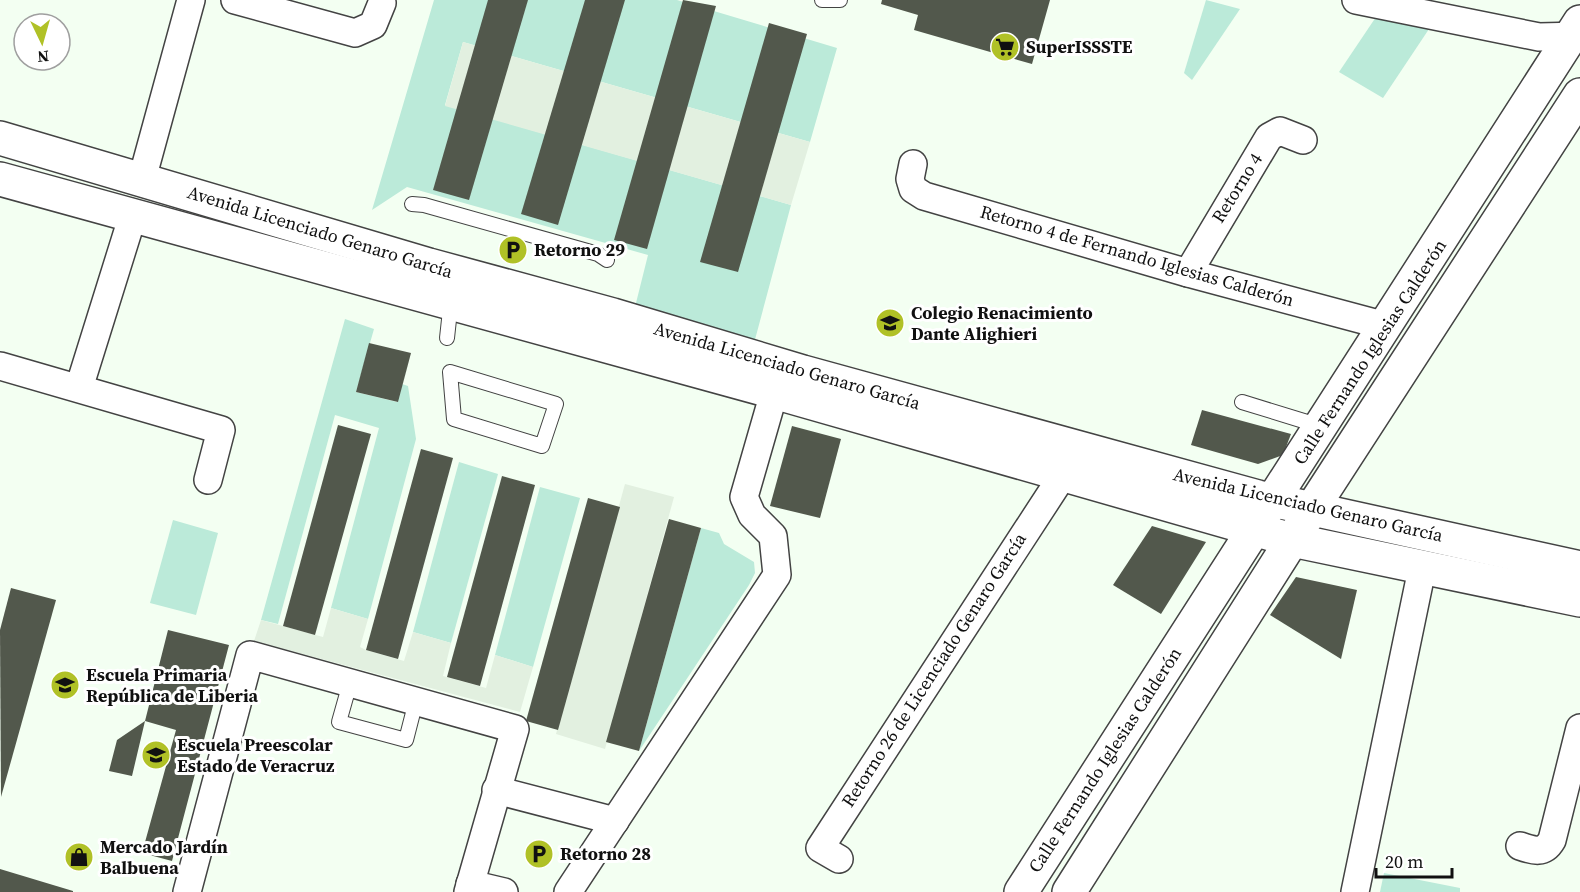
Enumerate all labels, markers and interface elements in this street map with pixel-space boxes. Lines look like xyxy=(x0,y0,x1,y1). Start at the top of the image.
north arrow xyxy=(12,12,72,72)
supermarket icon: SuperISSSTE xyxy=(989,31,1021,63)
place label: SuperISSSTE xyxy=(1026,34,1133,59)
text: N xyxy=(36,45,50,68)
street label: Retorno 4 xyxy=(1205,148,1268,227)
street label: Avenida Licenciado Genaro García xyxy=(185,179,457,284)
street label: Retorno 4 de Fernando Iglesias Calderón xyxy=(977,199,1297,312)
parking icon: Retorno 29 xyxy=(497,234,529,266)
street label: Calle Fernando Iglesias Calderón xyxy=(1287,234,1452,469)
place label: Retorno 29 xyxy=(534,237,625,262)
place label: Colegio Renacimiento Dante Alighieri xyxy=(911,300,1093,346)
school or university icon: Colegio Renacimiento Dante Alighieri xyxy=(874,307,906,339)
street label: Avenida Licenciado Genaro García xyxy=(651,315,924,416)
street label: Avenida Licenciado Genaro García xyxy=(1171,461,1446,548)
street label: Retorno 26 de Licenciado Genaro García xyxy=(835,527,1032,812)
street label: Calle Fernando Iglesias Calderón xyxy=(1022,642,1187,877)
place label: Escuela Primaria República de Liberia xyxy=(86,662,259,708)
school or university icon: Escuela Primaria República de Liberia xyxy=(49,669,81,701)
place label: Escuela Preescolar Estado de Veracruz xyxy=(177,732,335,778)
school or university icon: Escuela Preescolar Estado de Veracruz xyxy=(140,739,172,771)
place label: Mercado Jardín Balbuena xyxy=(100,834,228,880)
parking icon: Retorno 28 xyxy=(523,838,555,870)
shop icon: Mercado Jardín Balbuena xyxy=(63,841,95,873)
place label: Retorno 28 xyxy=(560,841,651,866)
scale bar xyxy=(1376,841,1452,879)
text: 20 m xyxy=(1385,849,1423,874)

